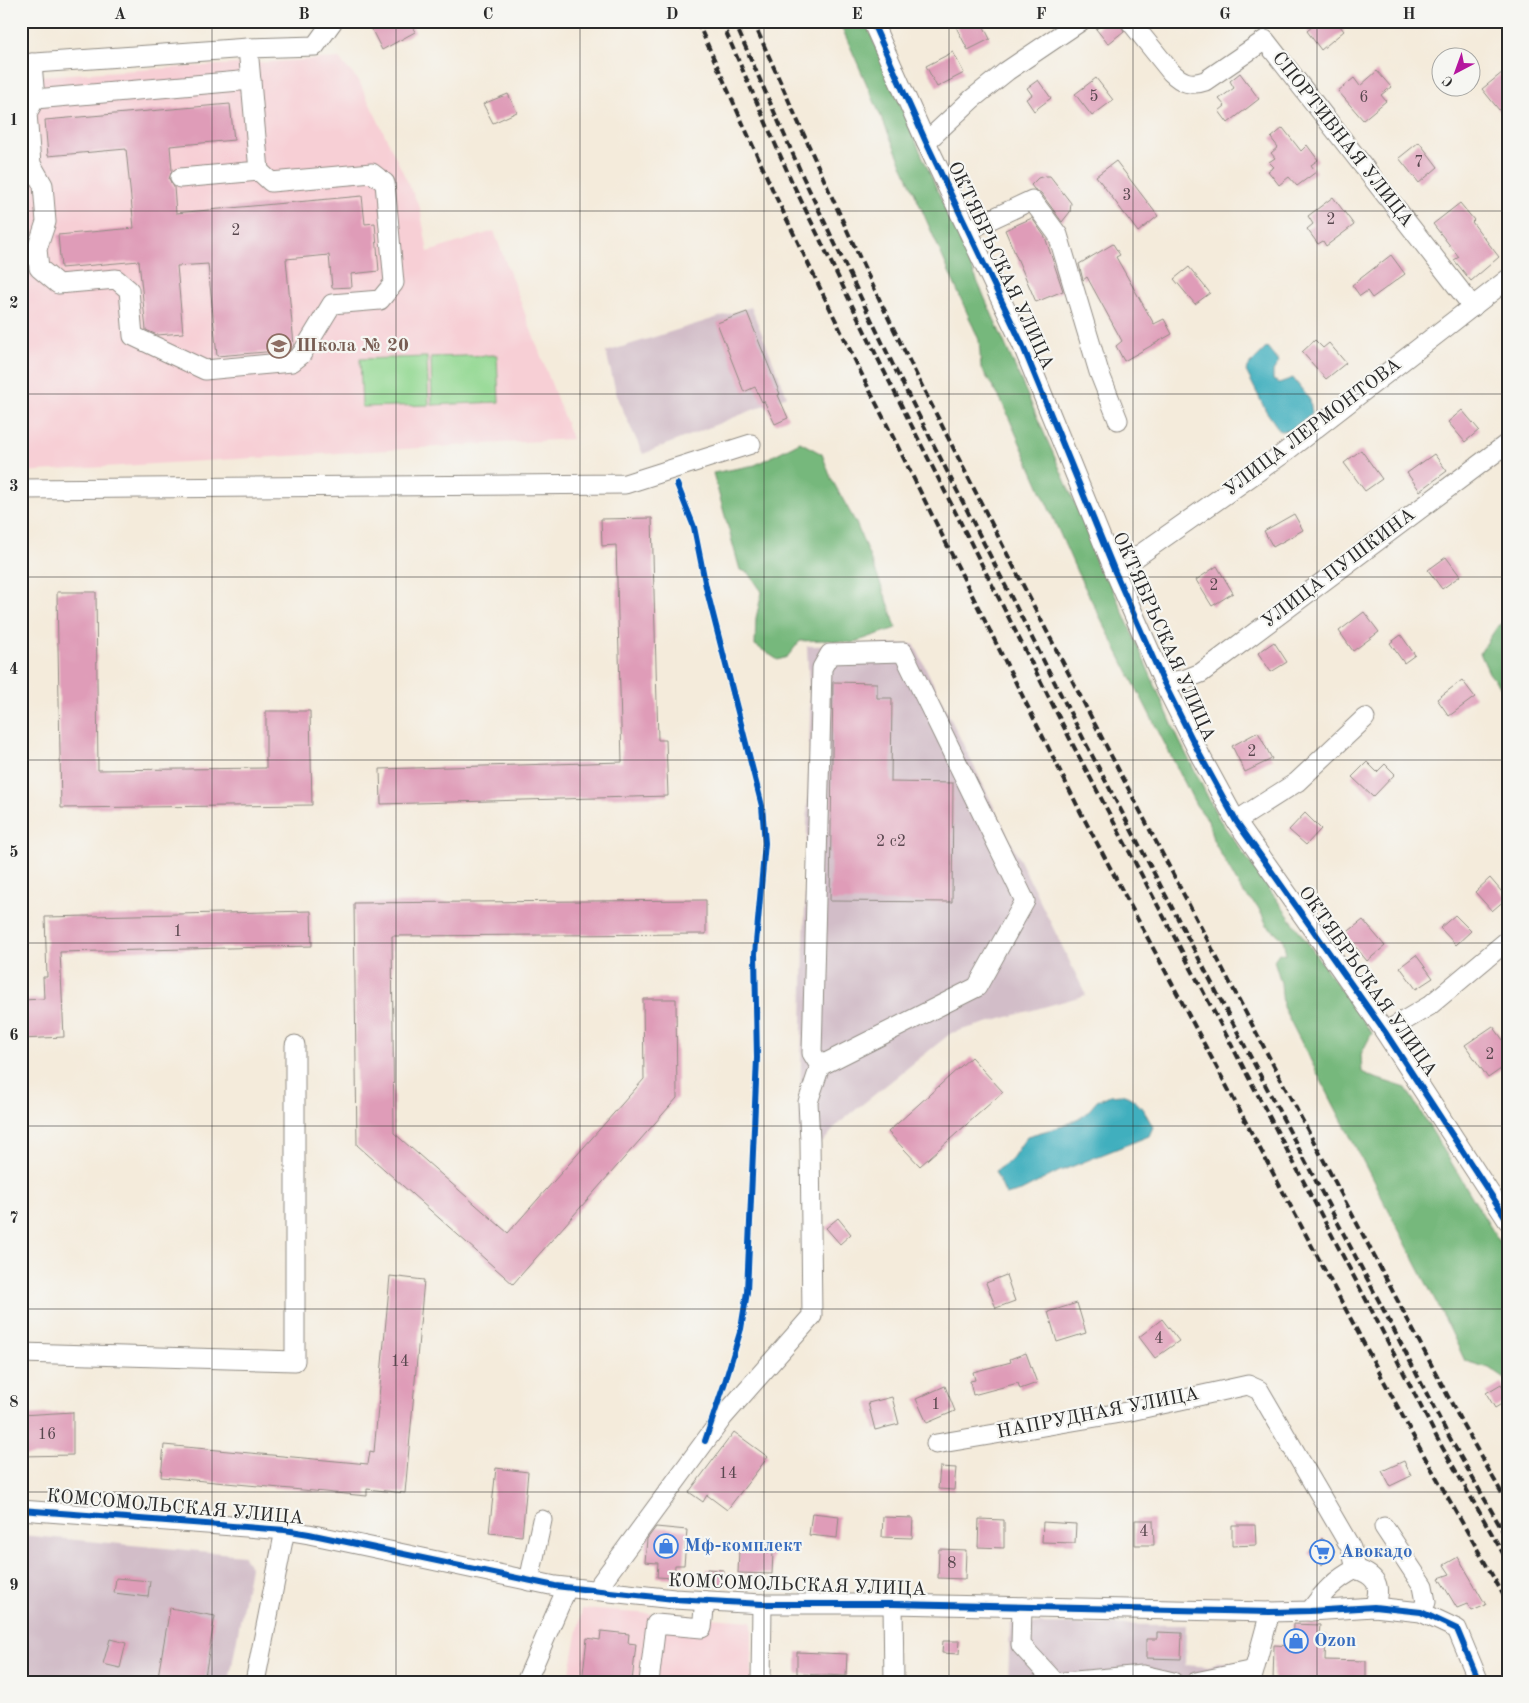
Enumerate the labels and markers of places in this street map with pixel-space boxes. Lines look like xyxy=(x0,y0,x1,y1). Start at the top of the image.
school or university icon: Школа № 20 xyxy=(266,333,292,359)
place label: Школа № 20 xyxy=(296,337,409,356)
shop icon: Мф-комплект xyxy=(653,1533,679,1559)
place label: Мф-комплект xyxy=(684,1537,802,1556)
supermarket icon: Авокадо xyxy=(1309,1539,1335,1565)
place label: Авокадо xyxy=(1340,1543,1412,1562)
shop icon: Ozon xyxy=(1283,1628,1309,1654)
place label: Ozon xyxy=(1314,1632,1356,1651)

